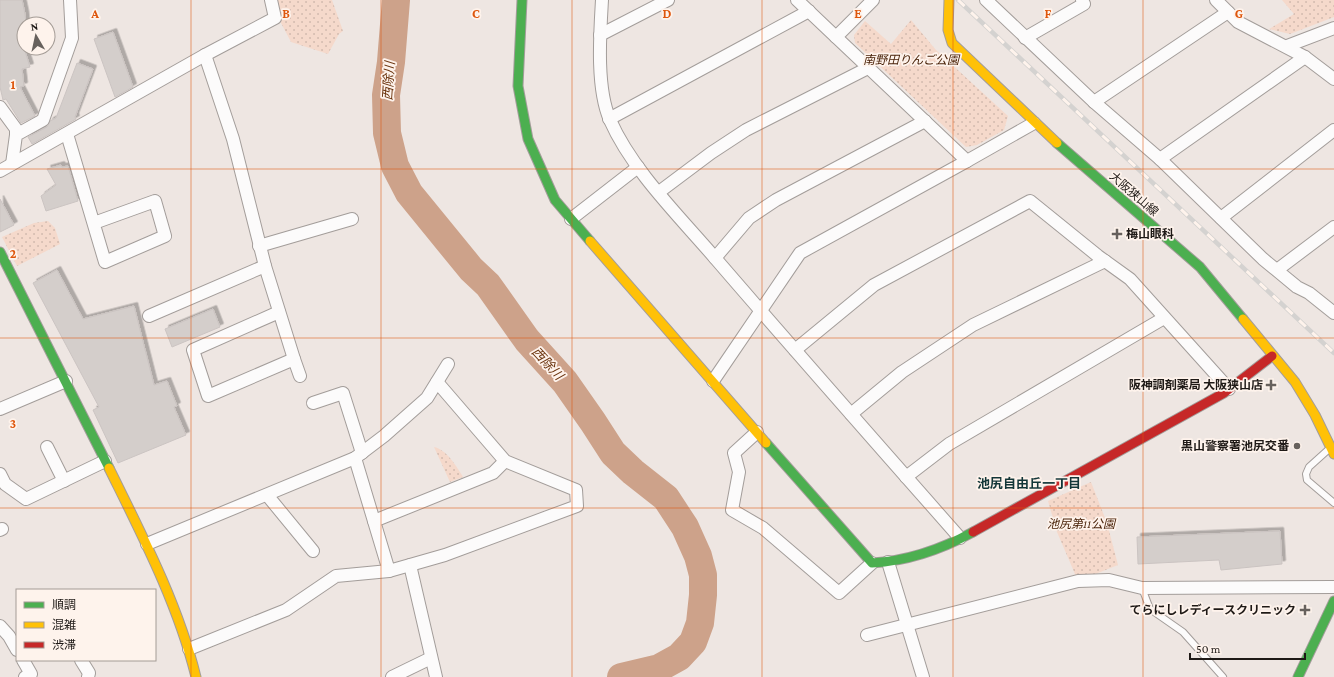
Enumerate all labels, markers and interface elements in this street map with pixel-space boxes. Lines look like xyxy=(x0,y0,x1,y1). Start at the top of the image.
text: A xyxy=(90,6,99,21)
text: B xyxy=(282,6,290,21)
text: C xyxy=(472,6,480,21)
text: D xyxy=(663,6,672,21)
text: E xyxy=(854,6,862,21)
text: F xyxy=(1045,6,1052,21)
text: G xyxy=(1235,6,1243,21)
north arrow xyxy=(16,16,56,56)
text: N xyxy=(30,20,40,33)
park label: 南野田りんご公園 xyxy=(863,53,961,67)
water label: 西除川 xyxy=(380,59,397,101)
text: 1 xyxy=(11,77,16,92)
street label: 大阪狭山線 xyxy=(1107,169,1161,219)
place label: 梅山眼科 xyxy=(1126,227,1174,241)
marker: 梅山眼科 xyxy=(1111,228,1123,240)
text: 2 xyxy=(10,246,17,261)
water label: 西除川 xyxy=(529,344,568,384)
place label: 阪神調剤薬局 大阪狭山店 xyxy=(1129,378,1263,392)
marker: 阪神調剤薬局 大阪狭山店 xyxy=(1266,380,1276,390)
text: 3 xyxy=(10,416,16,431)
place label: 黒山警察署池尻交番 xyxy=(1181,439,1290,453)
marker: 黒山警察署池尻交番 xyxy=(1292,441,1302,451)
district label: 池尻自由丘一丁目 xyxy=(977,476,1081,491)
park label: 池尻第11公園 xyxy=(1047,517,1117,531)
legend xyxy=(16,589,156,661)
text: 順調 xyxy=(52,598,76,612)
place label: てらにしレディースクリニック xyxy=(1129,603,1296,617)
marker: てらにしレディースクリニック xyxy=(1299,604,1311,616)
text: 混雑 xyxy=(52,618,76,632)
scale bar xyxy=(1190,635,1305,661)
text: 渋滞 xyxy=(52,638,76,652)
text: 50 m xyxy=(1196,642,1221,656)

